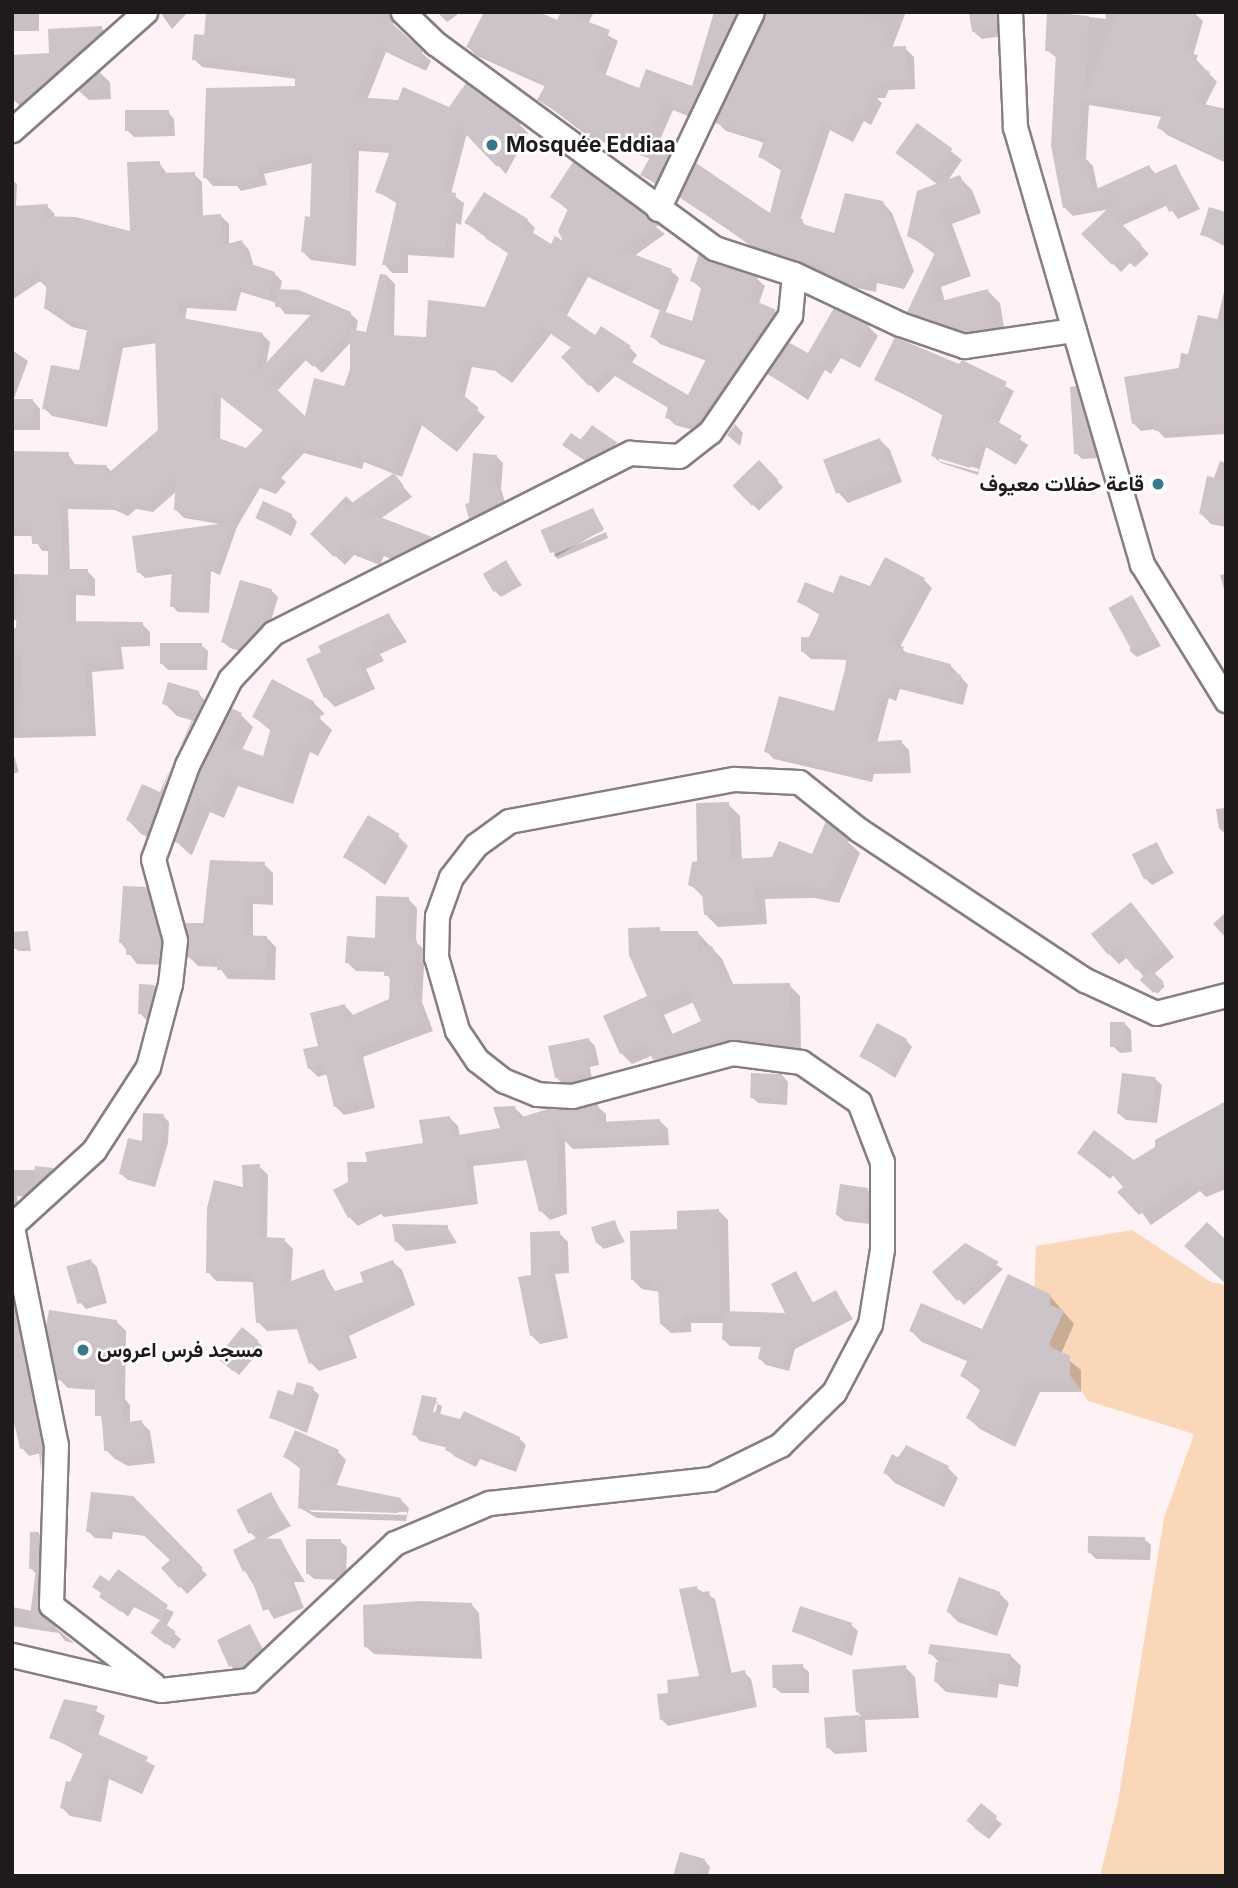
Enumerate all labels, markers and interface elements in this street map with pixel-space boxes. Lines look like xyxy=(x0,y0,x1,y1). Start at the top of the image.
place label: Mosquée Eddiaa xyxy=(506,132,676,158)
marker: Mosquée Eddiaa xyxy=(484,137,500,153)
place label: قاعة حفلات معيوف xyxy=(979,471,1144,497)
marker: قاعة حفلات معيوف xyxy=(1150,476,1166,492)
place label: مسجد فرس اعروس xyxy=(97,1337,263,1363)
marker: مسجد فرس اعروس xyxy=(75,1342,91,1358)

